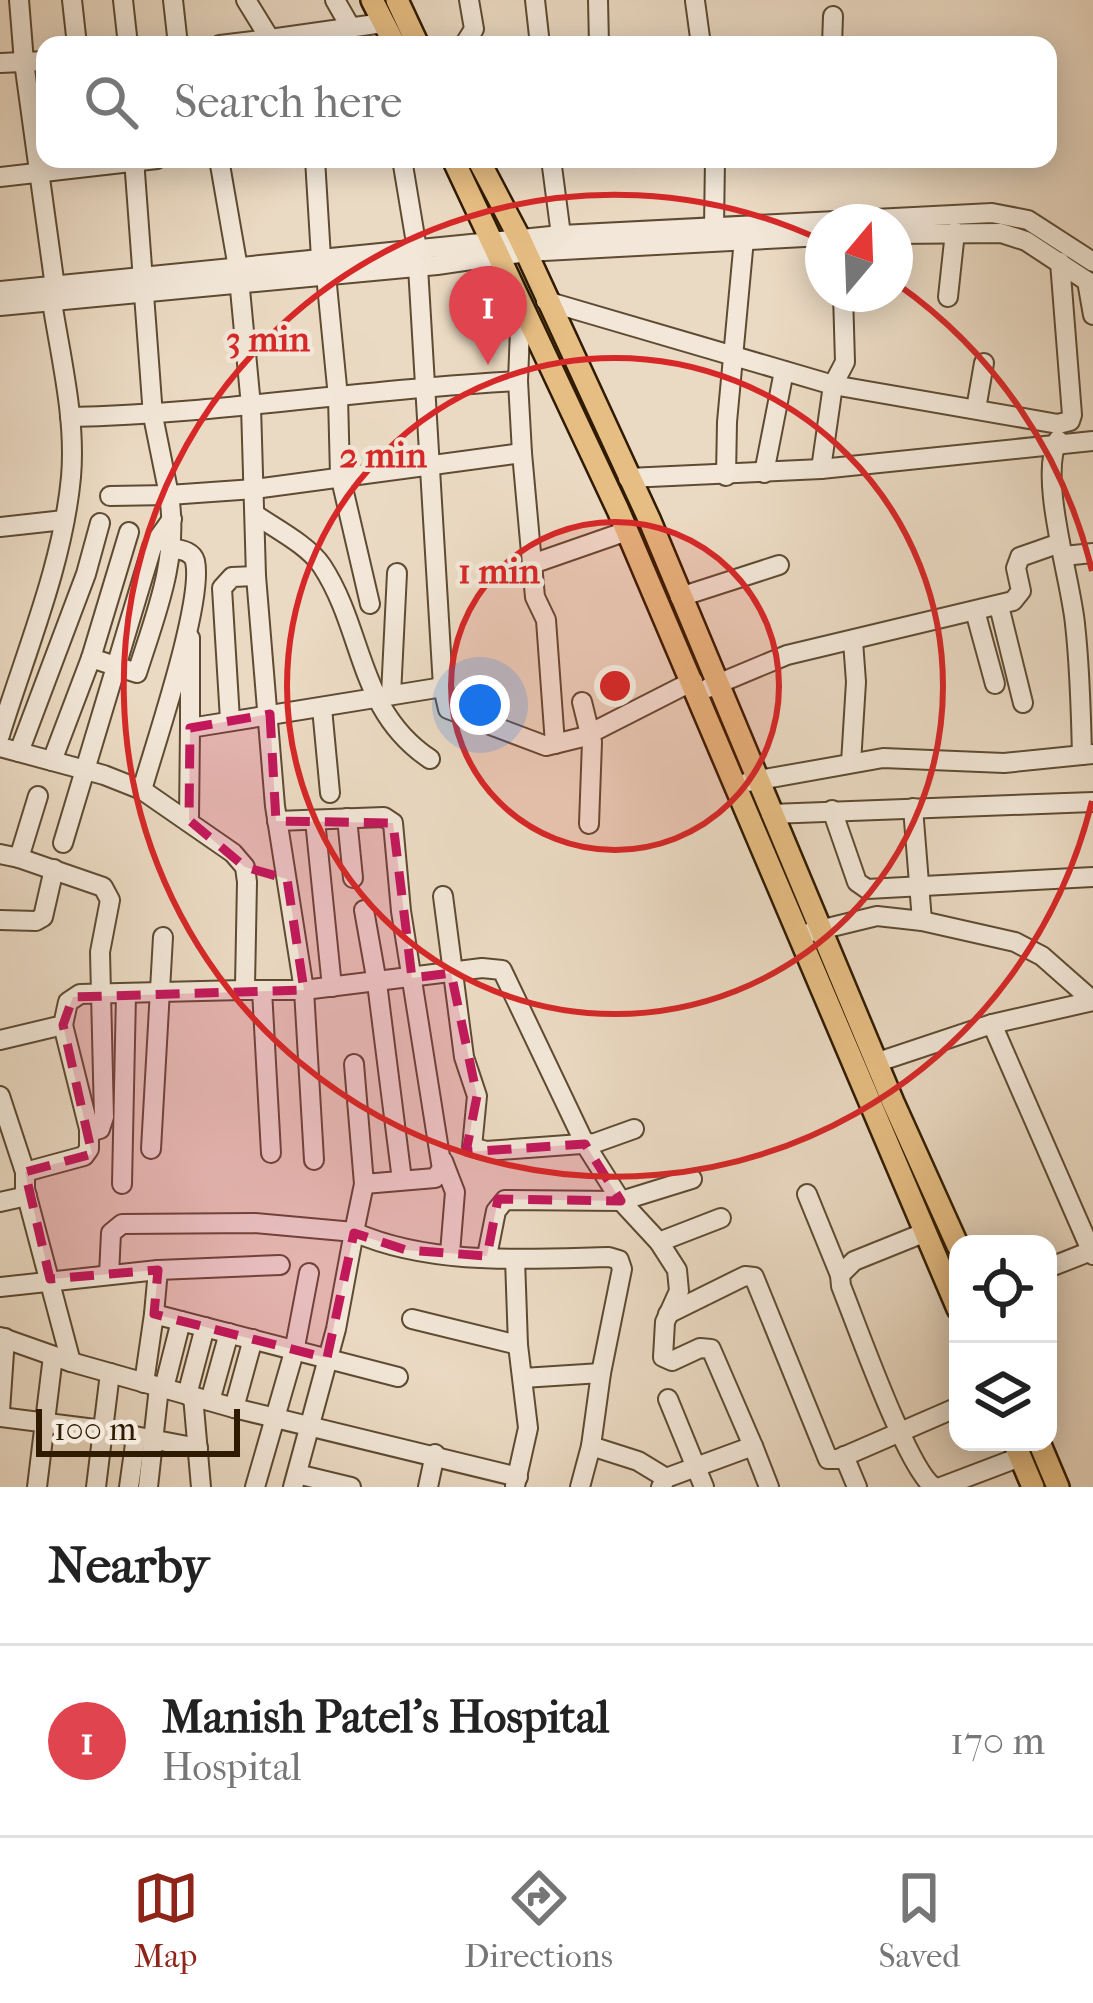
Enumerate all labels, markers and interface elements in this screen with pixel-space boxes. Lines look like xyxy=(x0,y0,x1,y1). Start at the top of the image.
search box xyxy=(36,36,1057,168)
icon: search xyxy=(78,69,144,135)
text: Search here xyxy=(174,76,402,129)
north arrow xyxy=(805,204,913,312)
pin: 1 xyxy=(449,266,527,365)
text: 3 min xyxy=(226,318,311,360)
text: 2 min xyxy=(339,434,428,476)
text: 1 min xyxy=(458,550,541,592)
centre of rings xyxy=(594,665,636,707)
your location xyxy=(450,675,510,735)
map controls xyxy=(949,1235,1057,1451)
button: locate xyxy=(949,1235,1057,1343)
button: layers xyxy=(949,1343,1057,1451)
scale bar xyxy=(36,1403,240,1456)
text: 100 m xyxy=(54,1410,137,1449)
text: Nearby xyxy=(48,1535,209,1595)
text: Manish Patel's Hospital xyxy=(162,1691,609,1744)
text: 1 xyxy=(80,1718,94,1764)
text: 170 m xyxy=(950,1718,1045,1764)
text: Hospital xyxy=(162,1744,302,1790)
tab: Map xyxy=(133,1865,199,1976)
tab: Directions xyxy=(464,1865,613,1976)
tab: Saved xyxy=(878,1865,960,1976)

